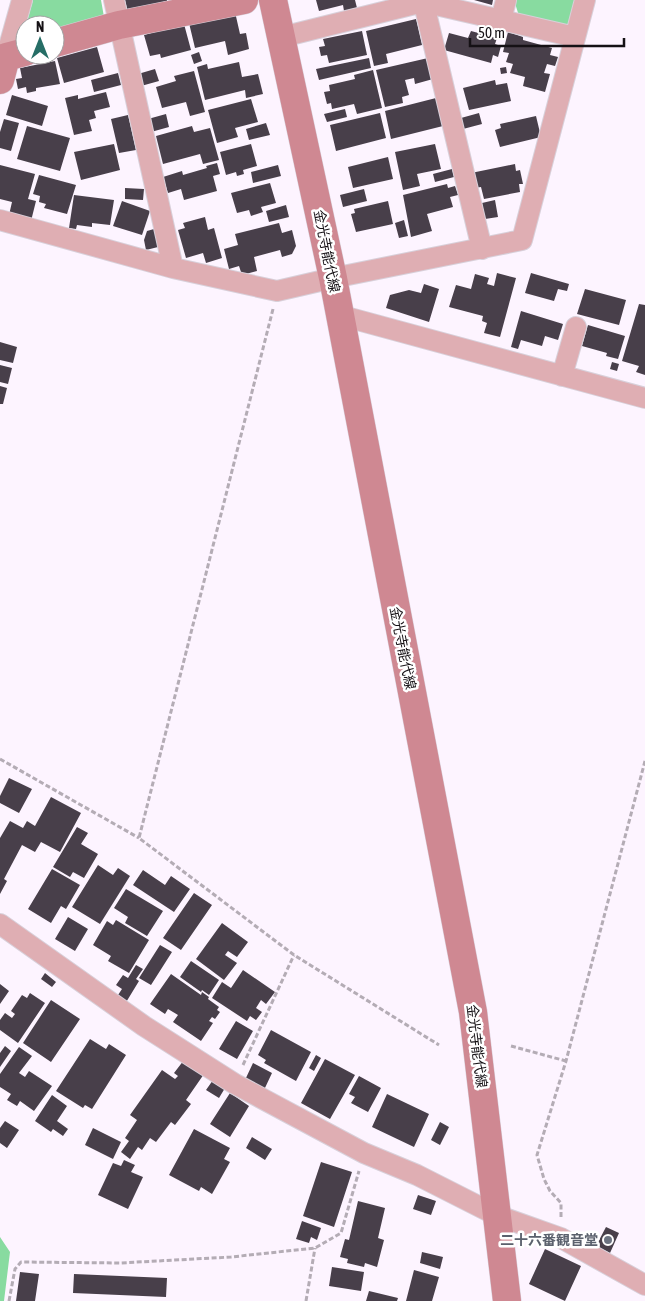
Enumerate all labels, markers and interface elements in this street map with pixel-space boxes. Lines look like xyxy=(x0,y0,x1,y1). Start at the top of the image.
north arrow xyxy=(15,15,65,65)
scale bar xyxy=(470,15,624,47)
text: N xyxy=(36,19,44,35)
text: 50 m xyxy=(478,24,505,41)
street label: 金光寺能代線 xyxy=(311,208,343,294)
street label: 金光寺能代線 xyxy=(387,605,419,691)
street label: 金光寺能代線 xyxy=(464,1003,490,1089)
place label: 二十六番観音堂 xyxy=(500,1232,598,1248)
marker: 二十六番観音堂 xyxy=(602,1234,614,1246)

